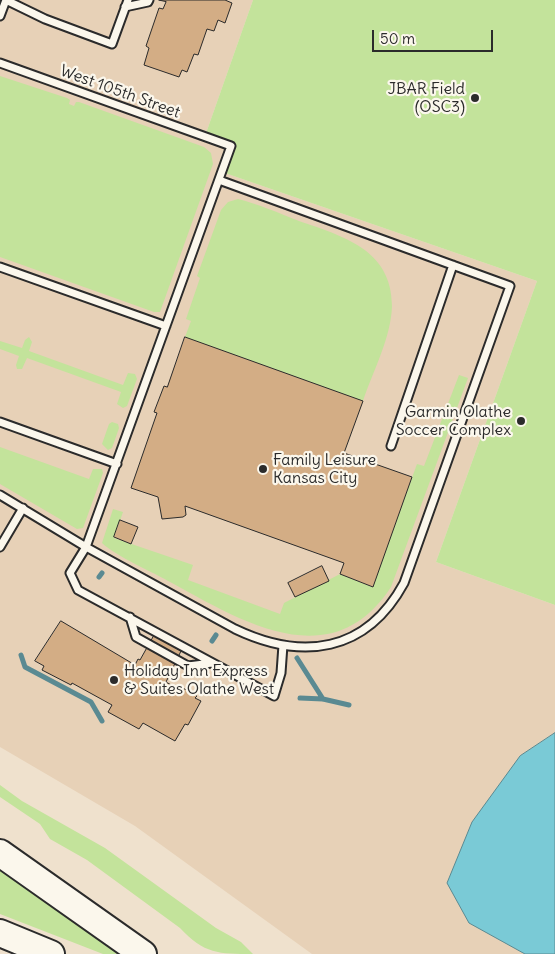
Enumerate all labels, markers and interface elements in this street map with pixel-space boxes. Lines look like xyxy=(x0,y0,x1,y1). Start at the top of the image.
scale bar xyxy=(375,20,496,52)
text: 50 m xyxy=(380,29,415,48)
street label: West 105th Street xyxy=(57,61,183,123)
place label: JBAR Field (OSC3) xyxy=(388,79,465,117)
marker: JBAR Field (OSC3) xyxy=(469,92,481,104)
place label: Garmin Olathe Soccer Complex xyxy=(396,402,511,440)
marker: Garmin Olathe Soccer Complex xyxy=(515,415,527,427)
place label: Family Leisure Kansas City xyxy=(273,450,376,488)
marker: Family Leisure Kansas City xyxy=(257,463,269,475)
place label: Holiday Inn Express & Suites Olathe West xyxy=(124,661,274,699)
marker: Holiday Inn Express & Suites Olathe West xyxy=(108,674,120,686)

